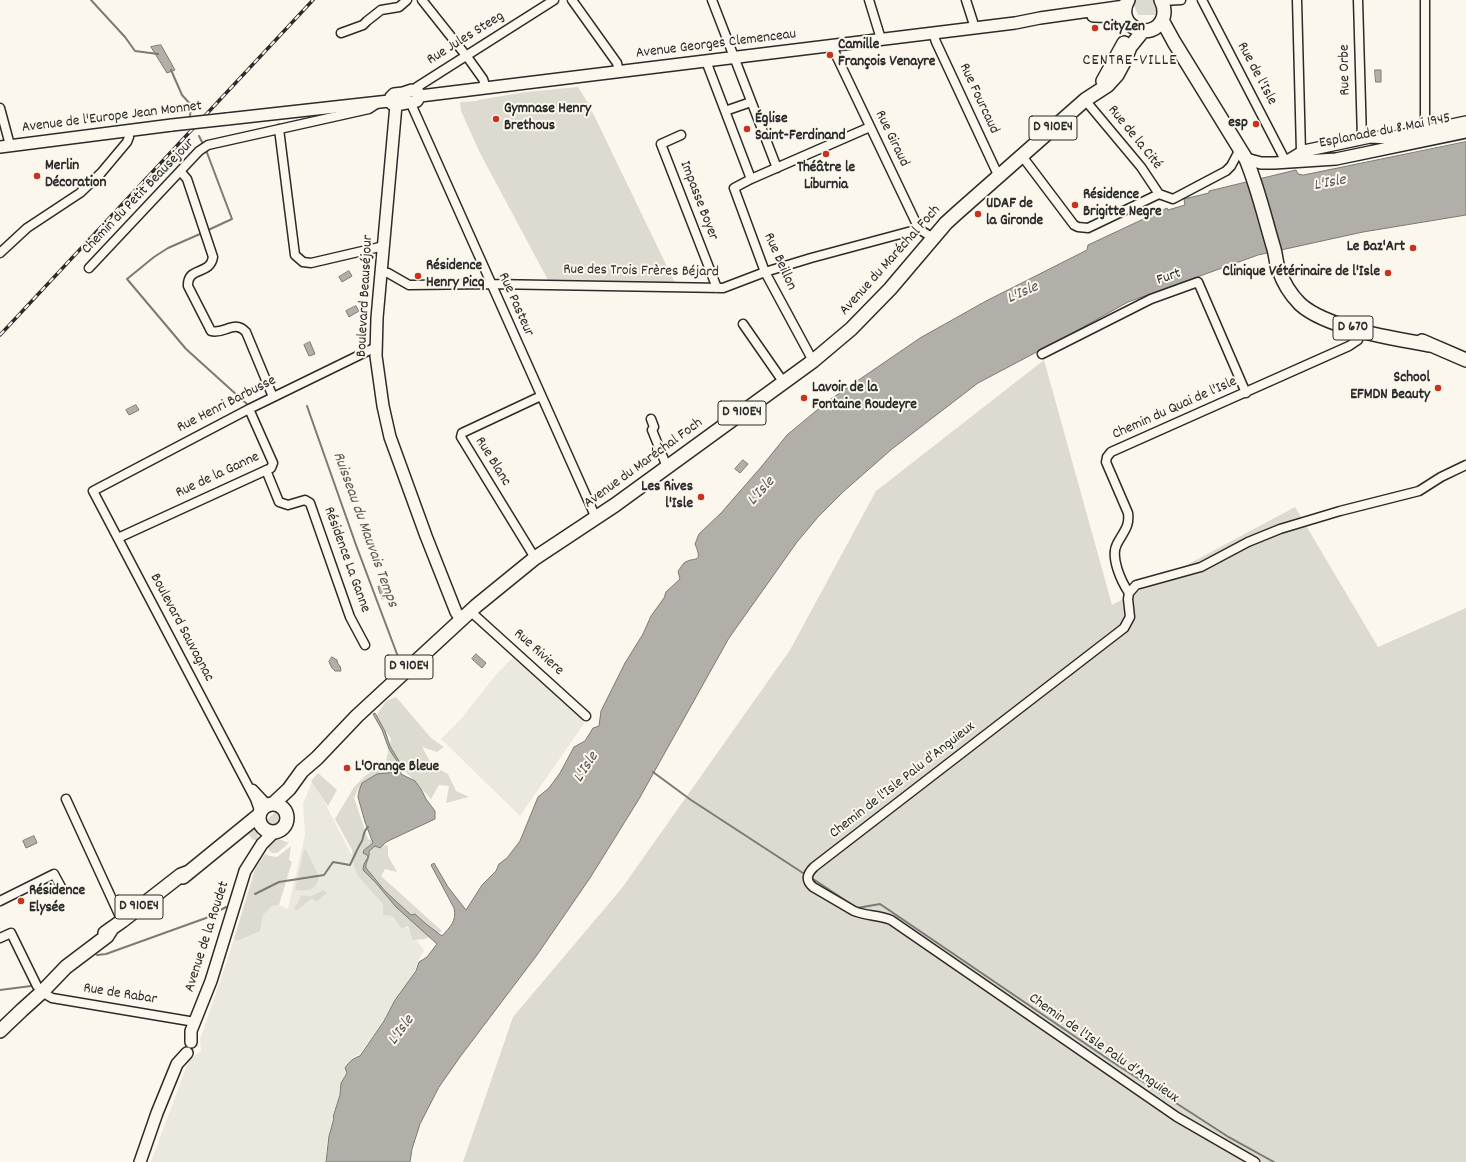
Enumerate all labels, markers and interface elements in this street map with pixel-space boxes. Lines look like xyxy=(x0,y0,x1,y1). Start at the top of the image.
street label: Rue Jules Steeg xyxy=(424,8,508,70)
place label: CityZen xyxy=(1103,19,1145,37)
marker: CityZen xyxy=(1090,23,1100,33)
street label: Avenue Georges Clemenceau xyxy=(635,26,797,64)
place label: Camille François Venayre xyxy=(838,37,935,72)
street label: Rue de l'Isle xyxy=(1232,40,1280,108)
street label: Rue Orbe xyxy=(1337,44,1355,96)
marker: Camille François Venayre xyxy=(825,50,835,60)
district label: CENTRE-VILLE xyxy=(1082,52,1178,72)
street label: Rue Fourcaud xyxy=(954,61,1002,137)
street label: Avenue de l'Europe Jean Monnet xyxy=(21,98,203,138)
place label: Gymnase Henry Brethous xyxy=(504,101,591,136)
street label: Rue de la Cité xyxy=(1103,102,1165,174)
street label: Rue Giraud xyxy=(870,108,912,170)
street label: Esplanade du 8 Mai 1945 xyxy=(1318,110,1452,154)
place label: Église Saint-Ferdinand xyxy=(755,111,846,146)
marker: Gymnase Henry Brethous xyxy=(491,114,501,124)
place label: esp xyxy=(1228,115,1248,133)
road number: D 910E4 xyxy=(1029,116,1077,140)
marker: esp xyxy=(1251,119,1261,129)
marker: Église Saint-Ferdinand xyxy=(742,124,752,134)
street label: Chemin du Petit Beausejour xyxy=(79,135,199,259)
marker: Théâtre le Liburnia xyxy=(821,149,831,159)
place label: Merlin Décoration xyxy=(45,158,106,193)
street label: Impasse Boyer xyxy=(675,159,721,243)
place label: Théâtre le Liburnia xyxy=(797,160,855,195)
marker: Merlin Décoration xyxy=(32,171,42,181)
water label: L'Isle xyxy=(1312,172,1348,196)
place label: Résidence Brigitte Negre xyxy=(1083,187,1162,222)
place label: UDAF de la Gironde xyxy=(986,196,1043,231)
marker: Résidence Brigitte Negre xyxy=(1070,200,1080,210)
street label: Avenue du Maréchal Foch xyxy=(837,202,945,320)
marker: UDAF de la Gironde xyxy=(973,209,983,219)
street label: Rue Beillon xyxy=(758,230,800,294)
street label: Boulevard Beauséjour xyxy=(354,234,378,358)
place label: Le Baz'Art xyxy=(1347,239,1405,257)
marker: Le Baz'Art xyxy=(1408,243,1418,253)
place label: Résidence Henry Picq xyxy=(426,258,485,293)
street label: Rue des Trois Frères Béjard xyxy=(563,262,719,282)
place label: Clinique Vétérinaire de l'Isle xyxy=(1222,264,1380,282)
street label: Furt xyxy=(1155,266,1183,290)
marker: Clinique Vétérinaire de l'Isle xyxy=(1383,268,1393,278)
street label: Rue Pasteur xyxy=(493,270,537,340)
marker: Résidence Henry Picq xyxy=(413,271,423,281)
water label: L'Isle xyxy=(1004,279,1042,309)
road number: D 670 xyxy=(1333,316,1373,340)
place label: School EFMDN Beauty xyxy=(1350,370,1430,405)
street label: Rue Henri Barbusse xyxy=(175,372,279,438)
street label: Chemin du Quai de l'Isle xyxy=(1110,373,1240,445)
place label: Lavoir de la Fontaine Roudeyre xyxy=(812,380,917,415)
marker: School EFMDN Beauty xyxy=(1433,383,1443,393)
marker: Lavoir de la Fontaine Roudeyre xyxy=(799,393,809,403)
road number: D 910E4 xyxy=(718,401,766,425)
street label: Avenue du Maréchal Foch xyxy=(581,415,707,513)
street label: Rue Blanc xyxy=(470,434,514,490)
street label: Rue de la Ganne xyxy=(173,449,263,503)
water label: Ruisseau du Mauvais Temps xyxy=(327,450,401,610)
water label: L'Isle xyxy=(744,474,780,510)
place label: Les Rives l'Isle xyxy=(641,479,693,514)
marker: Les Rives l'Isle xyxy=(696,492,706,502)
street label: Résidence La Ganne xyxy=(319,505,373,615)
street label: Boulevard Sauvagnac xyxy=(145,571,217,685)
street label: Rue Riviere xyxy=(509,626,567,680)
road number: D 910E4 xyxy=(385,655,433,679)
street label: Chemin de l'Isle Palu d’Anguieux xyxy=(827,719,979,843)
water label: L'Isle xyxy=(570,749,604,787)
place label: L'Orange Bleue xyxy=(355,759,439,777)
marker: L'Orange Bleue xyxy=(342,763,352,773)
street label: Avenue de la Roudet xyxy=(182,879,234,995)
place label: Résidence Elysée xyxy=(29,883,85,918)
road number: D 910E4 xyxy=(115,895,163,919)
marker: Résidence Elysée xyxy=(16,896,26,906)
street label: Rue de Rabar xyxy=(82,980,158,1010)
street label: Chemin de l'Isle Palu d’Anguieux xyxy=(1024,990,1182,1108)
water label: L'Isle xyxy=(385,1012,419,1050)

